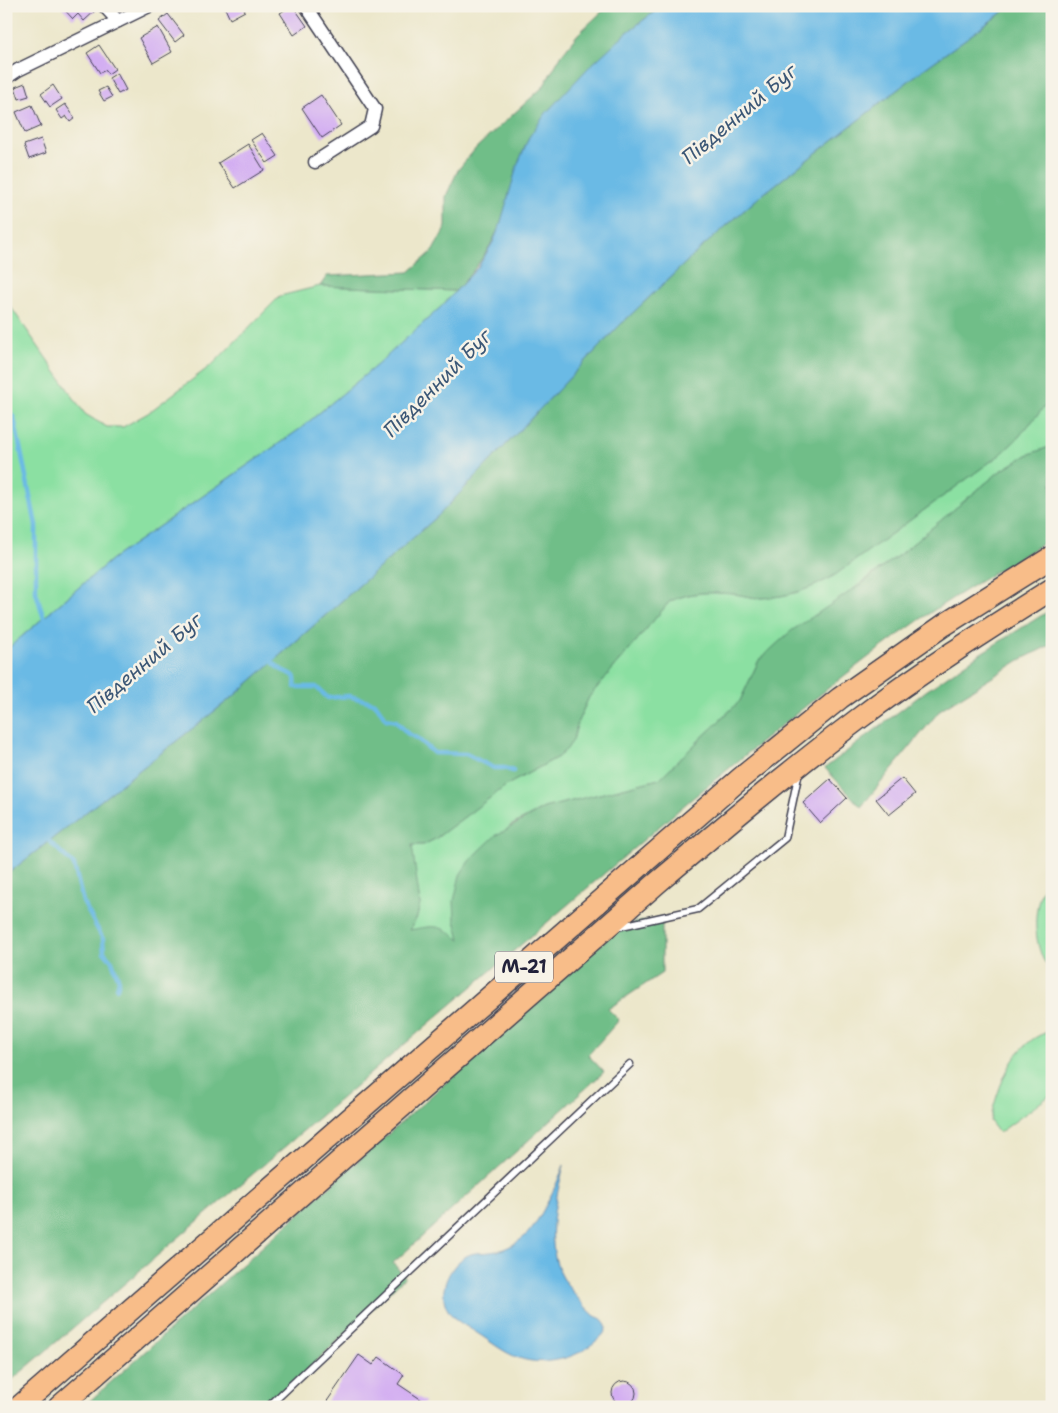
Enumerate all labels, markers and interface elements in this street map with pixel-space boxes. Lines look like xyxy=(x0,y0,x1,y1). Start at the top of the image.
water label: Південний Буг xyxy=(676,57,803,170)
water label: Південний Буг xyxy=(377,322,498,443)
water label: Південний Буг xyxy=(81,606,208,719)
road number: М-21 xyxy=(495,952,553,982)

